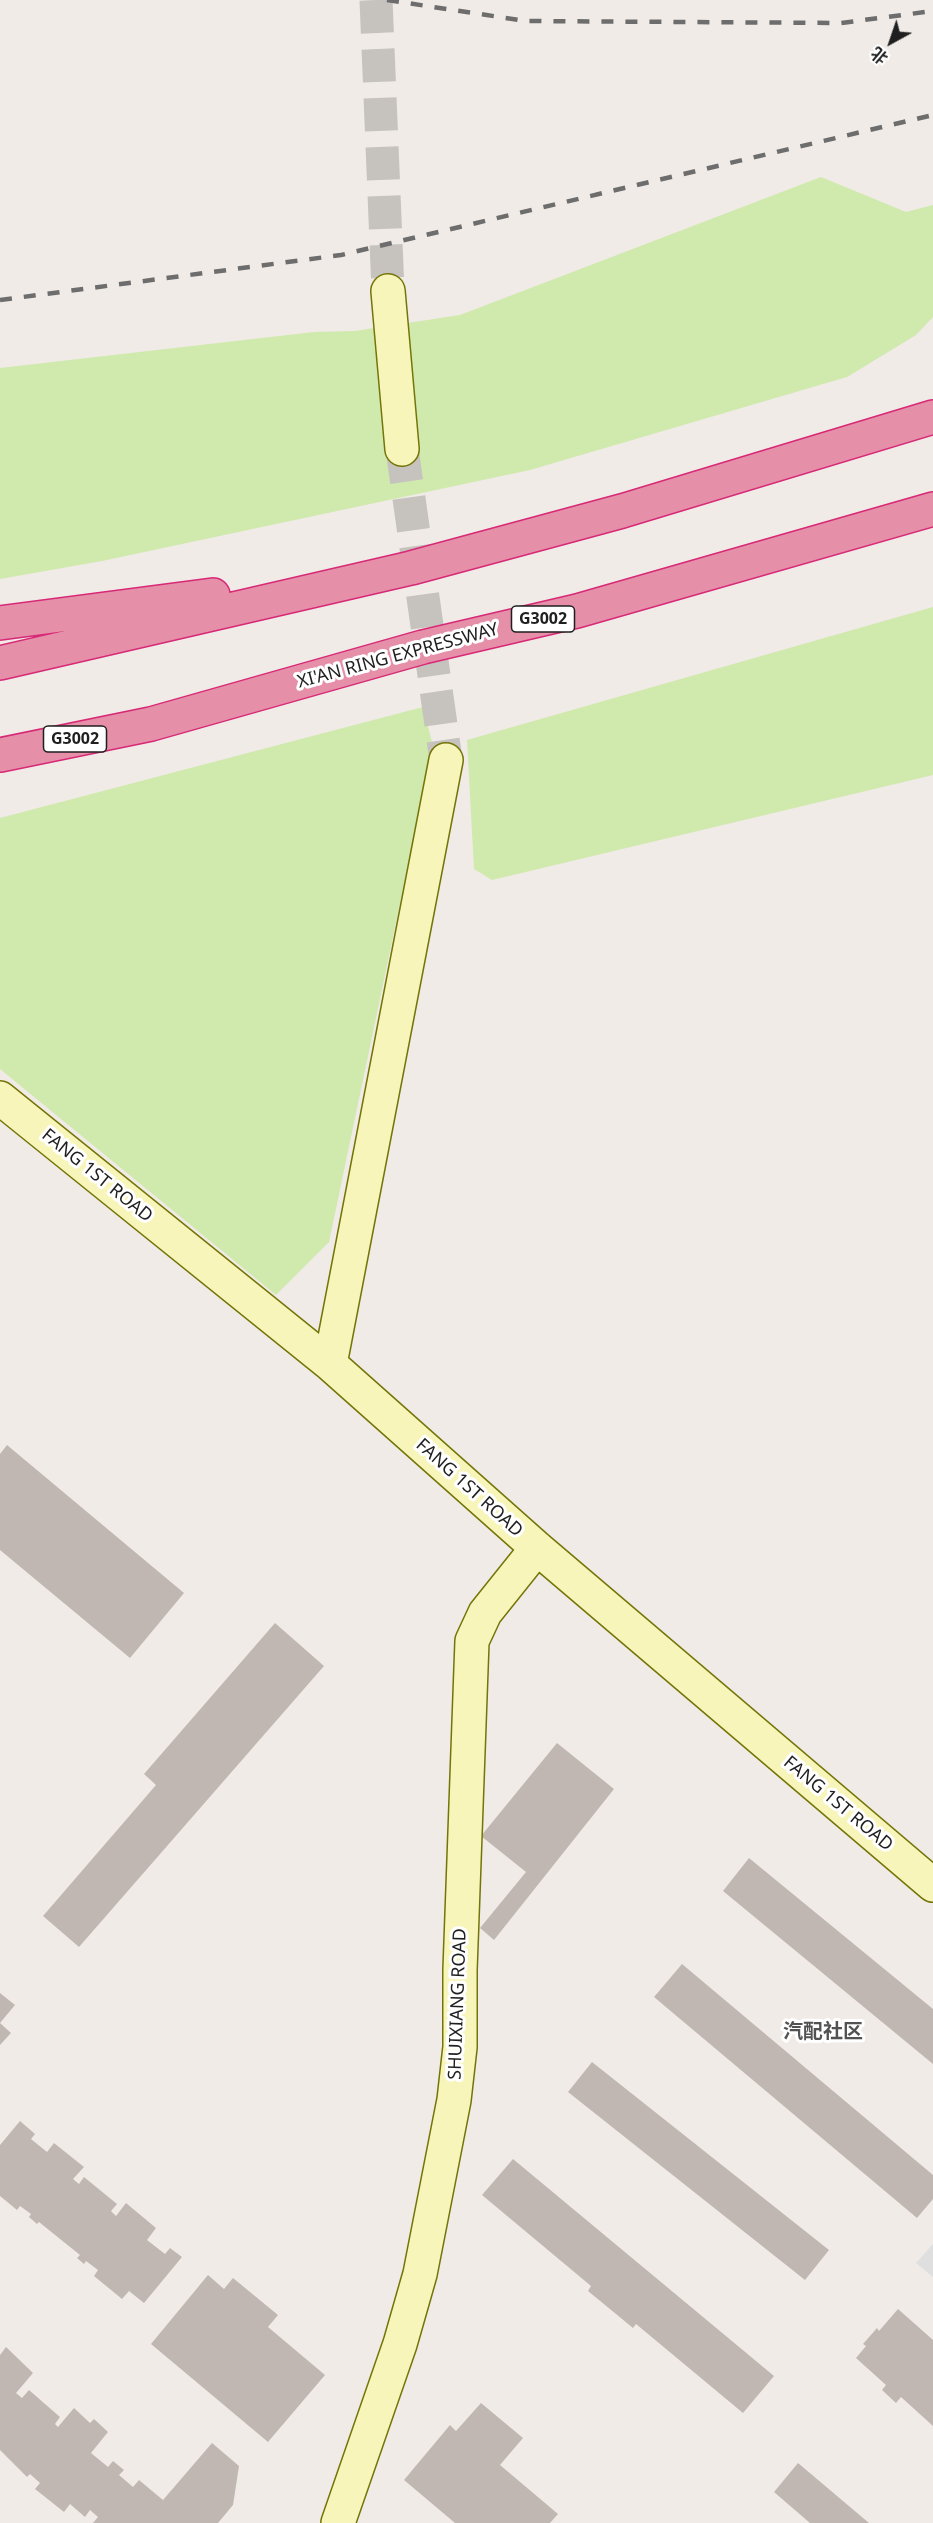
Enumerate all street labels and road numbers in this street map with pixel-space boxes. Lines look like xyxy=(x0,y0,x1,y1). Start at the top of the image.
road number: G3002 xyxy=(512,606,574,632)
street label: XI'AN RING EXPRESSWAY xyxy=(295,619,501,693)
road number: G3002 xyxy=(44,726,106,752)
street label: FANG 1ST ROAD xyxy=(37,1125,157,1227)
street label: FANG 1ST ROAD xyxy=(411,1434,527,1542)
street label: FANG 1ST ROAD xyxy=(779,1752,897,1856)
street label: SHUIXIANG ROAD xyxy=(445,1928,471,2080)

